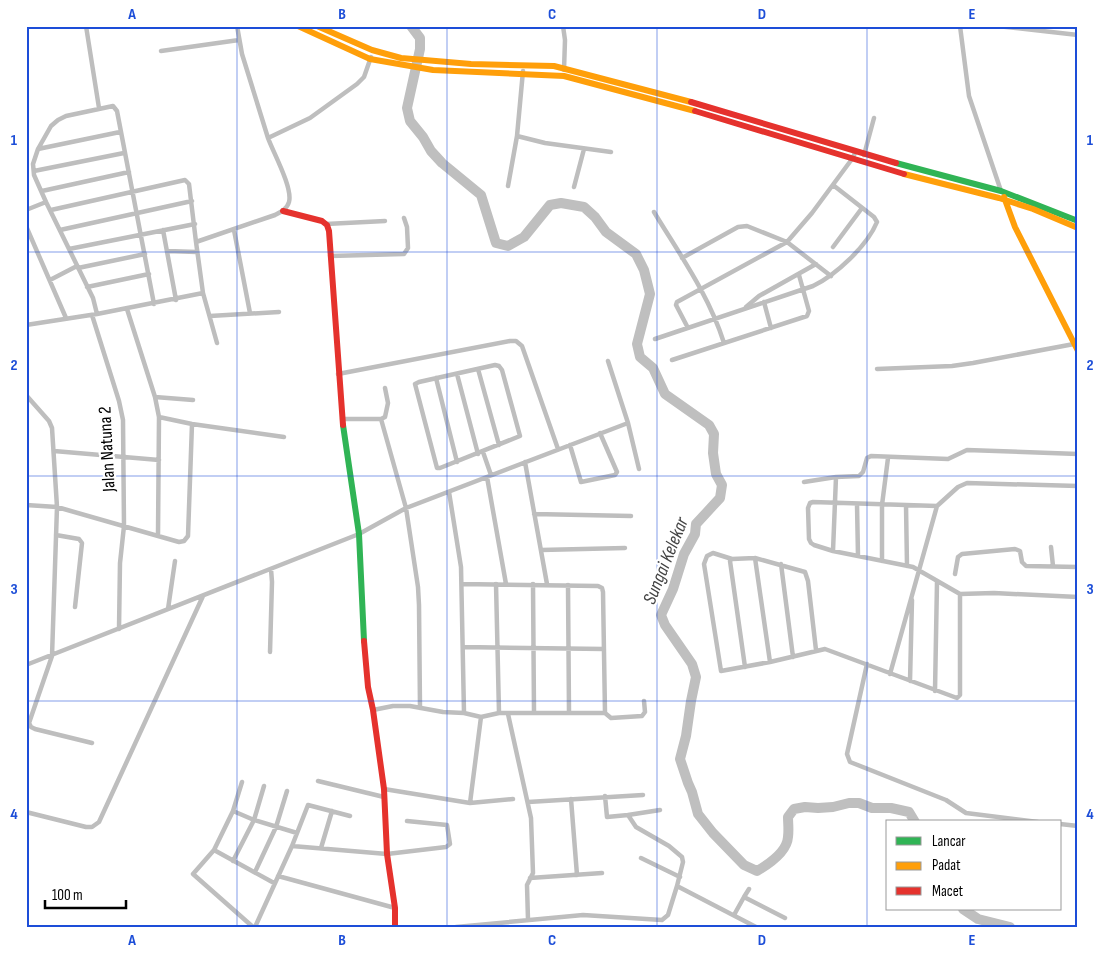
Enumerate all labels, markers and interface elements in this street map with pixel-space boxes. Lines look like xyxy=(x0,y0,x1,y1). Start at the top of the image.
text: A xyxy=(127,5,136,24)
text: B xyxy=(338,5,346,24)
text: C xyxy=(548,5,556,24)
text: D xyxy=(758,5,766,24)
text: E xyxy=(969,5,976,24)
text: 1 xyxy=(11,131,18,150)
text: 1 xyxy=(1087,131,1094,150)
text: 2 xyxy=(10,356,18,375)
text: 2 xyxy=(1086,356,1094,375)
street label: Jalan Natuna 2 xyxy=(94,406,120,493)
water label: Sungai Kelekar xyxy=(638,514,694,608)
text: 3 xyxy=(10,580,18,599)
text: 3 xyxy=(1086,580,1094,599)
text: 4 xyxy=(10,805,18,824)
text: 4 xyxy=(1086,805,1094,824)
legend xyxy=(886,820,1062,910)
text: Lancar xyxy=(932,832,966,851)
text: Padat xyxy=(932,856,961,875)
scale bar xyxy=(45,878,126,910)
text: Macet xyxy=(932,882,964,901)
text: 100 m xyxy=(52,886,83,905)
text: A xyxy=(127,931,136,950)
text: B xyxy=(338,931,346,950)
text: C xyxy=(548,931,556,950)
text: D xyxy=(758,931,766,950)
text: E xyxy=(969,931,976,950)

